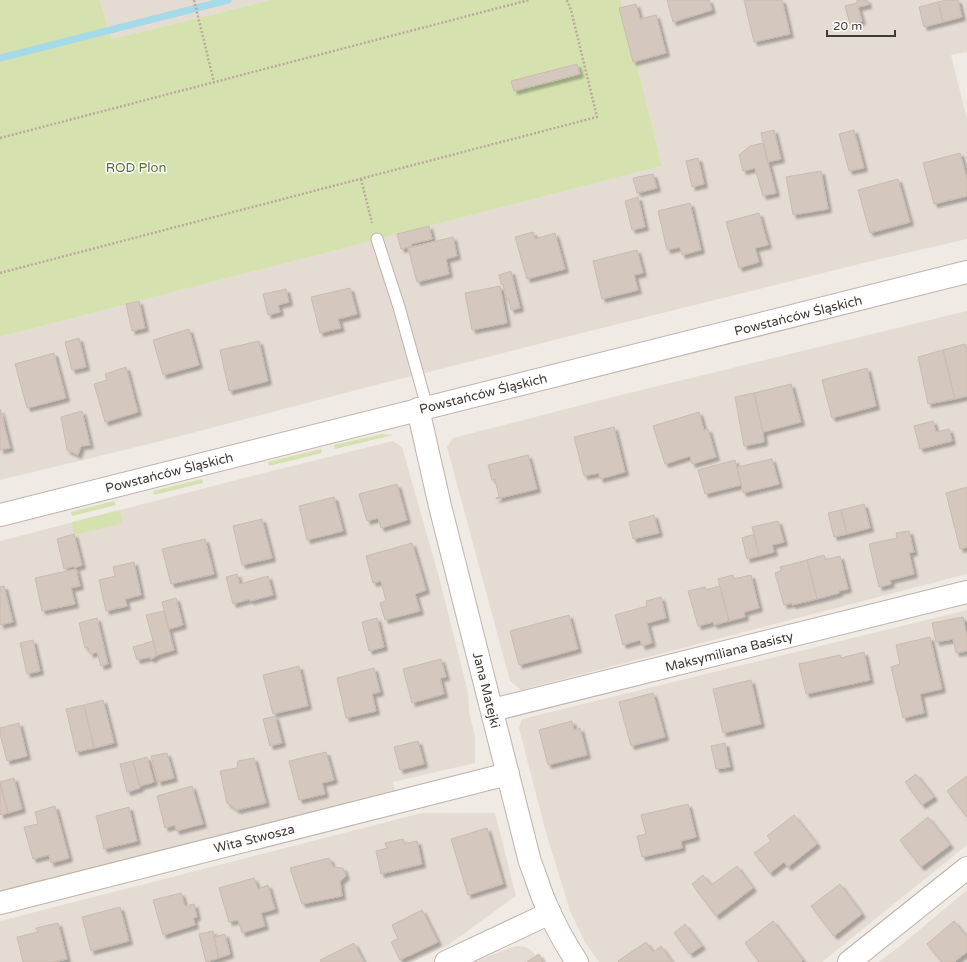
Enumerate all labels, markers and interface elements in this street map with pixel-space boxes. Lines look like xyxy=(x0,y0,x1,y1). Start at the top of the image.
scale bar xyxy=(827,12,895,38)
text: 20 m xyxy=(833,19,862,33)
park label: ROD Plon xyxy=(106,160,166,176)
street label: Powstańców Śląskich xyxy=(733,292,864,340)
street label: Powstańców Śląskich xyxy=(418,370,549,418)
street label: Powstańców Śląskich xyxy=(104,449,235,497)
street label: Maksymiliana Basisty xyxy=(664,628,795,676)
street label: Jana Matejki xyxy=(469,651,503,730)
street label: Wita Stwosza xyxy=(212,821,296,857)

